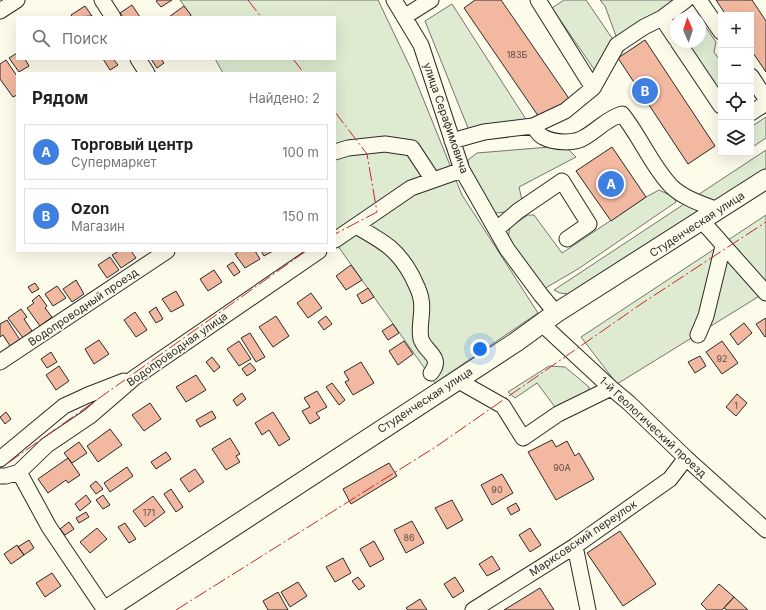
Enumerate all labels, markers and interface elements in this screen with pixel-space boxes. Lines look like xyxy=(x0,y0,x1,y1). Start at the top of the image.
north arrow xyxy=(670,12,706,48)
map controls xyxy=(718,12,754,156)
button: + xyxy=(718,12,754,48)
search box xyxy=(16,16,336,60)
icon: search xyxy=(30,27,52,49)
text: Поиск xyxy=(62,29,108,48)
button: − xyxy=(718,48,754,84)
house number: 183Б xyxy=(507,49,527,60)
street label: улица Серафимовича xyxy=(420,61,472,175)
pin: B xyxy=(632,76,658,106)
button: locate xyxy=(718,84,754,120)
text: Рядом xyxy=(32,88,88,108)
text: Найдено: 2 xyxy=(249,90,320,106)
button: layers xyxy=(718,120,754,156)
text: Торговый центр xyxy=(71,135,193,154)
text: A xyxy=(41,144,51,160)
text: 100 m xyxy=(282,144,319,160)
text: Супермаркет xyxy=(71,154,157,170)
pin: A xyxy=(598,169,624,199)
street label: Студенческая улица xyxy=(647,188,747,260)
text: Ozon xyxy=(71,199,109,218)
text: B xyxy=(42,208,50,224)
text: 150 m xyxy=(283,208,319,224)
text: Магазин xyxy=(71,218,125,234)
street label: Водопроводный проезд xyxy=(25,265,141,349)
street label: Водопроводная улица xyxy=(124,309,230,389)
your location xyxy=(470,339,490,359)
house number: 92 xyxy=(716,353,728,364)
street label: Студенческая улица xyxy=(375,364,475,436)
street label: 1-й Геологический проезд xyxy=(596,374,710,481)
house number: 1 xyxy=(734,400,738,411)
house number: 90А xyxy=(553,462,571,473)
house number: 90 xyxy=(491,484,503,495)
street label: Марксовский переулок xyxy=(527,497,639,579)
house number: 171 xyxy=(143,507,155,518)
house number: 86 xyxy=(403,532,415,543)

